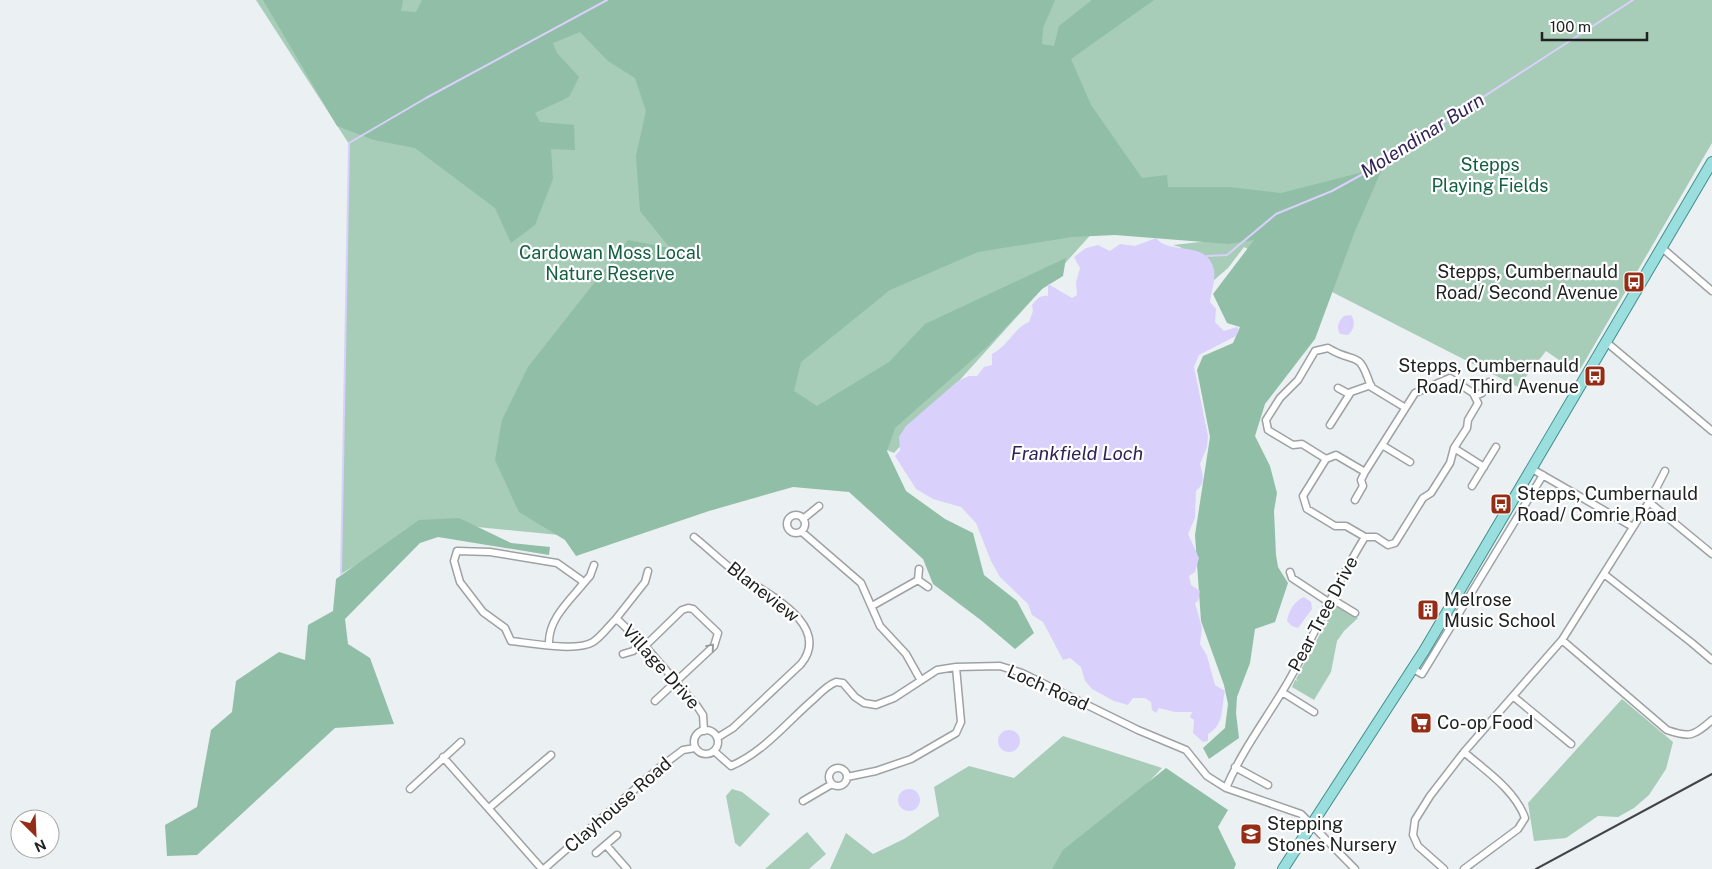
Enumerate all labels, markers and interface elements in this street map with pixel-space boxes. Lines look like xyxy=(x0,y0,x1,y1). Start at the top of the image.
scale bar xyxy=(1542,10,1647,42)
text: 100 m xyxy=(1550,18,1591,35)
water label: Molendinar Burn xyxy=(1356,88,1488,182)
park label: Stepps Playing Fields xyxy=(1432,154,1548,196)
park label: Cardowan Moss Local Nature Reserve xyxy=(519,242,701,284)
place label: Stepps, Cumbernauld Road/ Second Avenue xyxy=(1435,261,1618,303)
bus stop icon: Stepps, Cumbernauld Road/ Second Avenue xyxy=(1622,270,1646,294)
place label: Stepps, Cumbernauld Road/ Third Avenue xyxy=(1398,355,1579,397)
bus stop icon: Stepps, Cumbernauld Road/ Third Avenue xyxy=(1583,364,1607,388)
water label: Frankfield Loch xyxy=(1011,442,1143,464)
place label: Stepps, Cumbernauld Road/ Comrie Road xyxy=(1517,483,1698,525)
bus stop icon: Stepps, Cumbernauld Road/ Comrie Road xyxy=(1489,492,1513,516)
street label: Pear Tree Drive xyxy=(1283,553,1362,675)
street label: Blaneview xyxy=(723,557,803,626)
place label: Melrose Music School xyxy=(1444,589,1556,631)
building icon: Melrose Music School xyxy=(1416,598,1440,622)
street label: Village Drive xyxy=(618,620,705,713)
one-way arrow xyxy=(705,644,714,653)
street label: Loch Road xyxy=(1004,660,1092,715)
supermarket icon: Co-op Food xyxy=(1409,711,1433,735)
place label: Co-op Food xyxy=(1437,712,1533,733)
street label: Clayhouse Road xyxy=(560,753,675,857)
north arrow xyxy=(10,809,60,859)
place label: Stepping Stones Nursery xyxy=(1267,813,1397,855)
school or university icon: Stepping Stones Nursery xyxy=(1239,822,1263,846)
text: N xyxy=(32,836,49,855)

